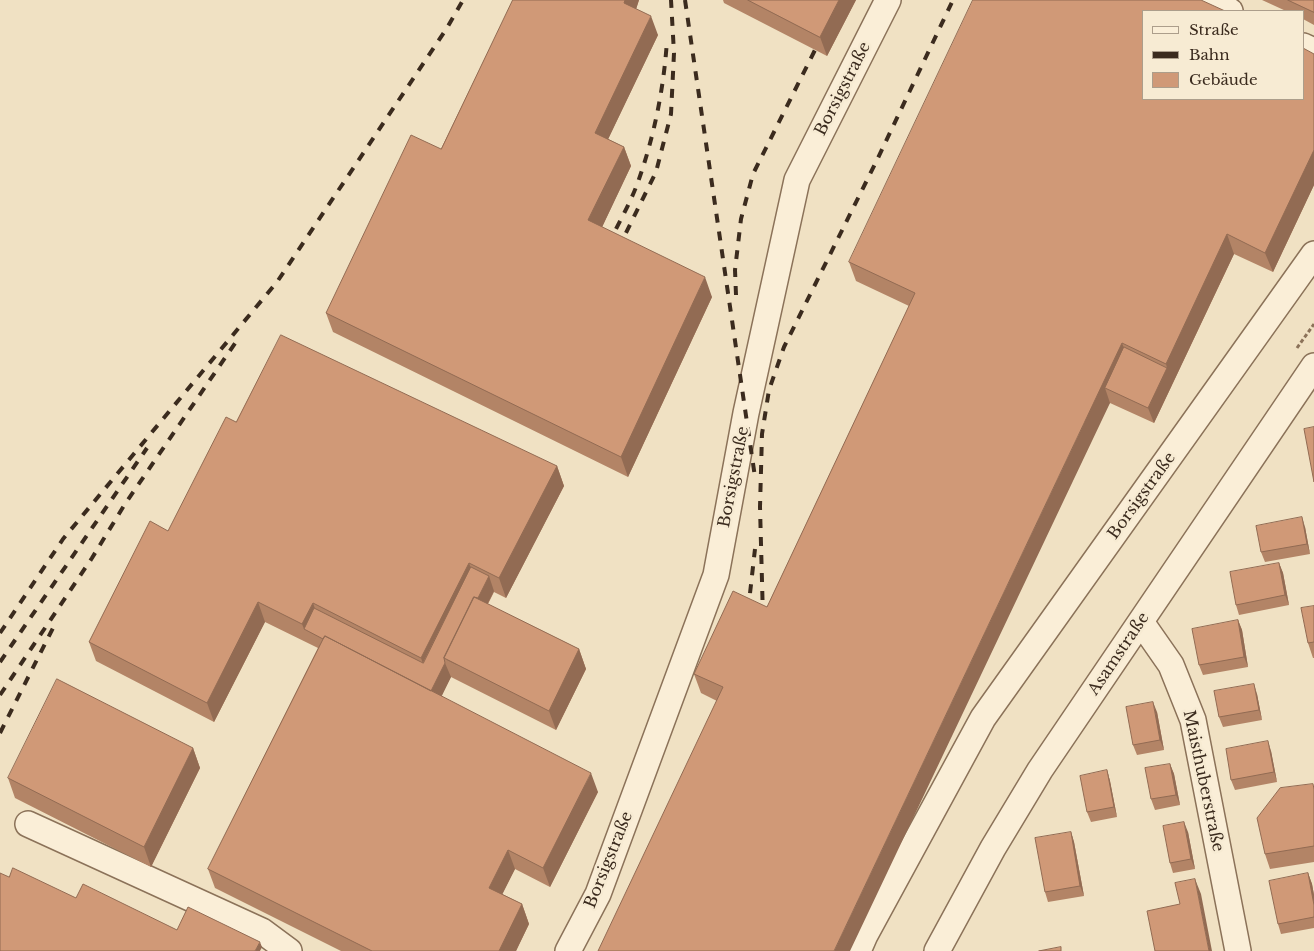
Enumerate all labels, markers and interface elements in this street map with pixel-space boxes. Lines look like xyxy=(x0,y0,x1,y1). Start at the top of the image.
legend xyxy=(1142,10,1304,100)
text: Straße xyxy=(1189,20,1239,39)
street label: Borsigstraße xyxy=(811,39,875,139)
text: Bahn xyxy=(1189,45,1229,64)
text: Gebäude xyxy=(1189,70,1258,89)
street label: Borsigstraße xyxy=(715,425,753,529)
street label: Borsigstraße xyxy=(1104,449,1180,543)
street label: Asamstraße xyxy=(1084,609,1154,699)
street label: Maisthuberstraße xyxy=(1179,709,1227,853)
street label: Borsigstraße xyxy=(581,809,637,911)

